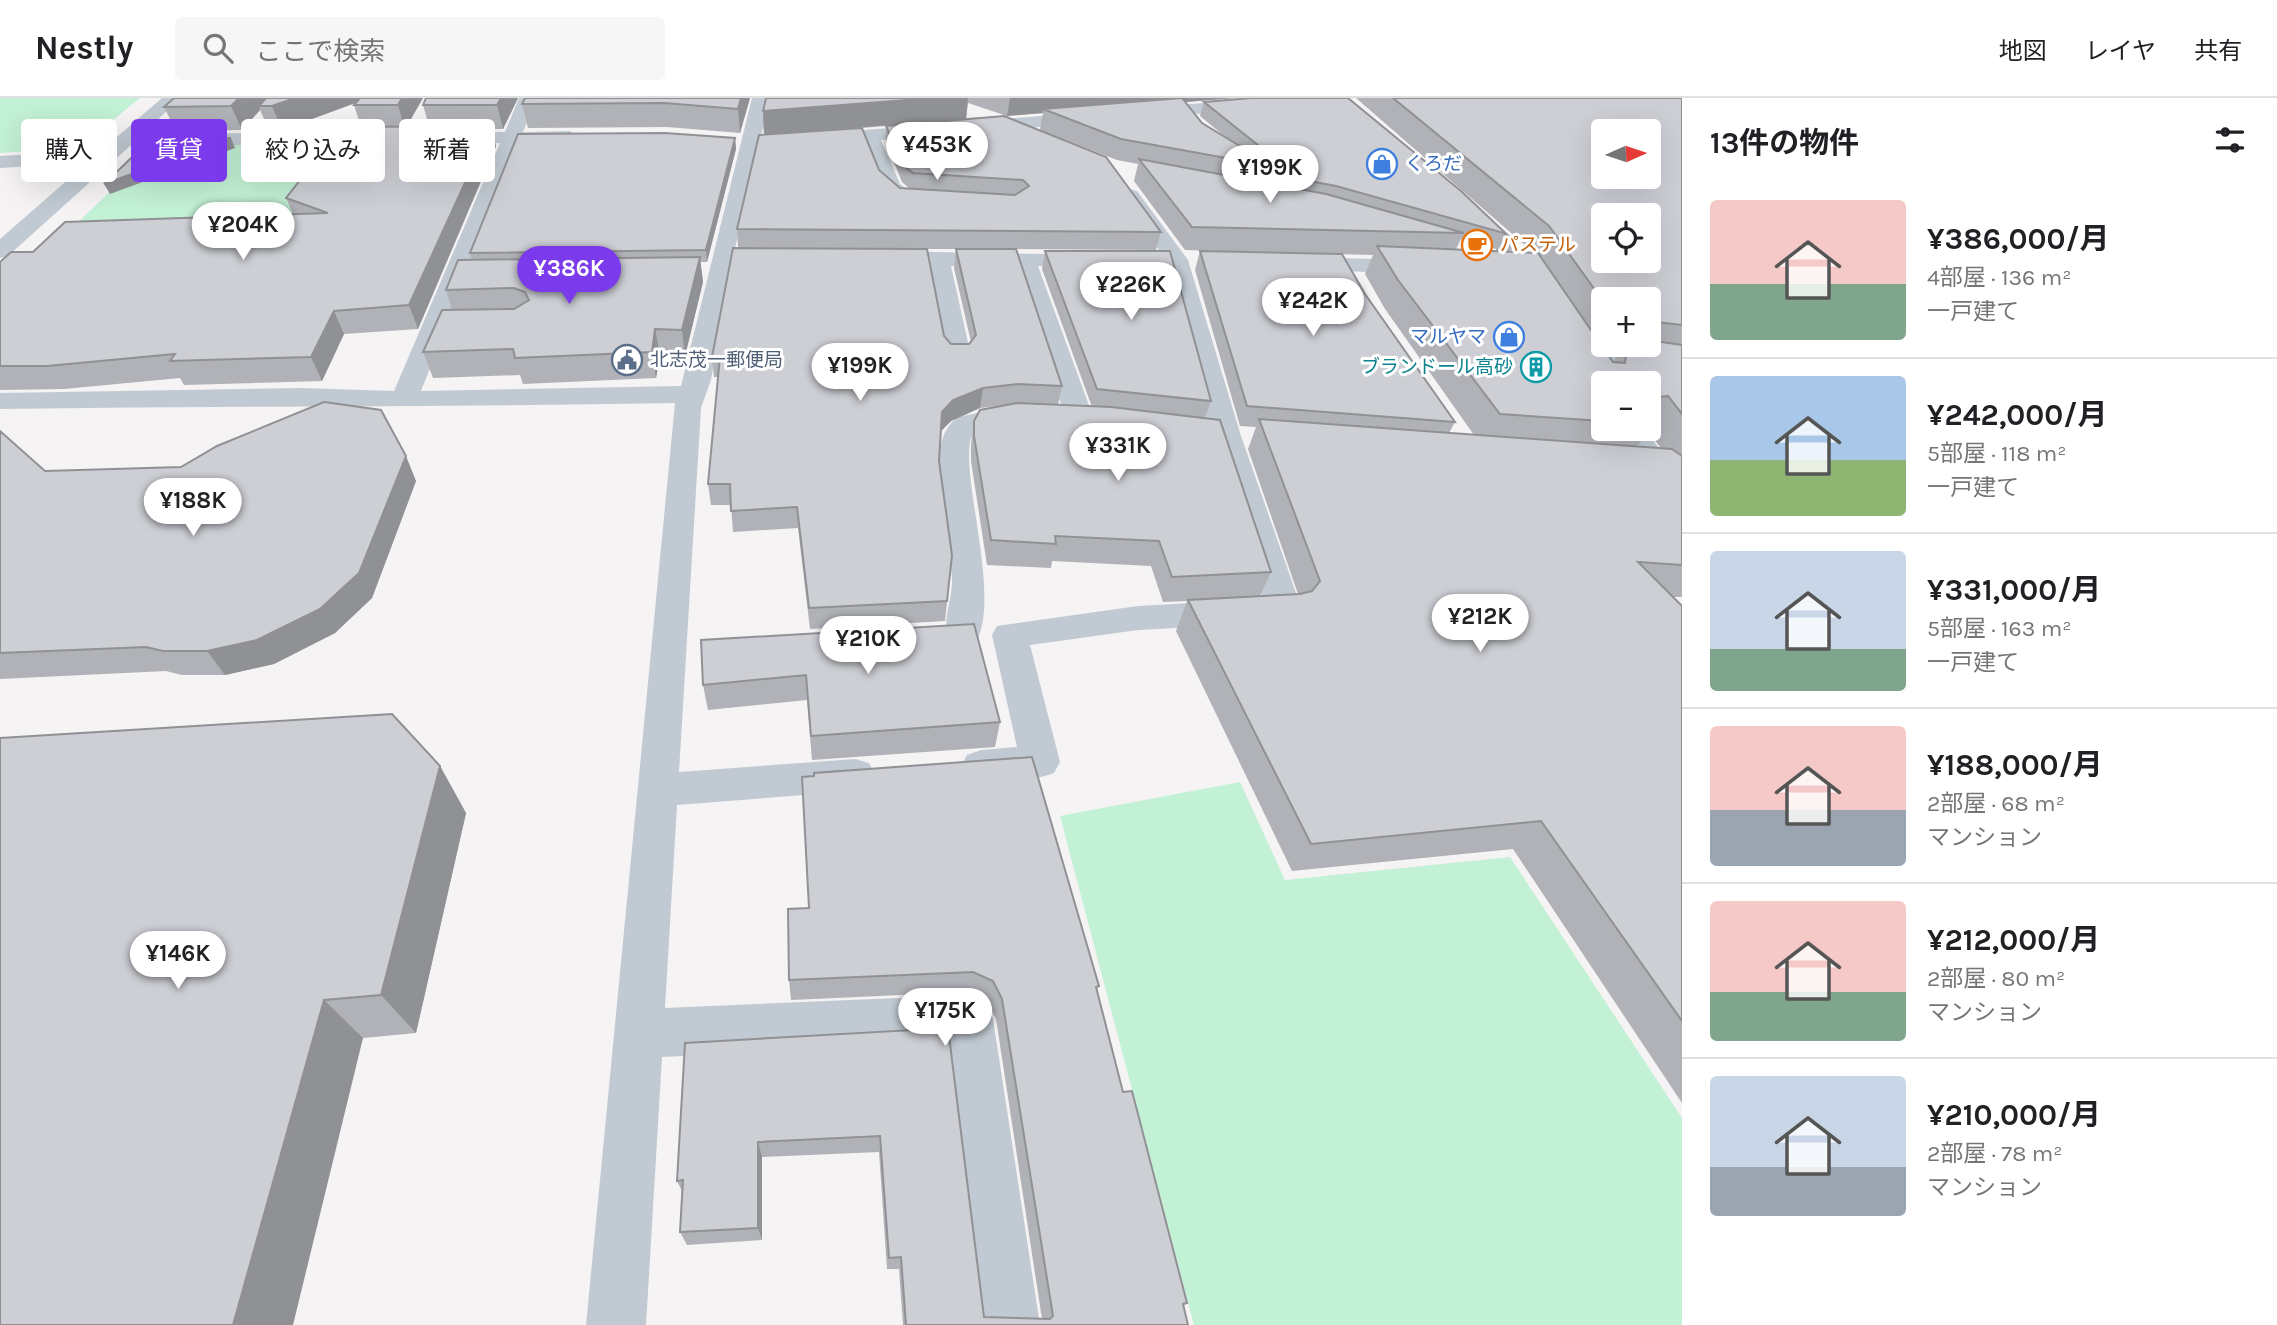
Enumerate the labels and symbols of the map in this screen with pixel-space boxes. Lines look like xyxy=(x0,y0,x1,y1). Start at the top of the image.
north arrow xyxy=(1591,119,1661,189)
pin: ¥453K xyxy=(888,122,986,182)
pin: ¥199K xyxy=(1221,146,1319,205)
shop icon: くろだ xyxy=(1365,147,1399,181)
place label: くろだ xyxy=(1405,153,1462,175)
pin: ¥204K xyxy=(194,202,292,262)
cafe icon: パステル xyxy=(1460,228,1494,262)
place label: パステル xyxy=(1500,234,1576,256)
pin: ¥386K xyxy=(520,246,618,306)
pin: ¥226K xyxy=(1082,262,1180,322)
pin: ¥242K xyxy=(1264,278,1362,338)
shop icon: マルヤマ xyxy=(1492,320,1526,354)
place label: マルヤマ xyxy=(1410,326,1486,348)
public building icon: 北志茂一郵便局 xyxy=(610,343,644,377)
pin: ¥199K xyxy=(811,344,909,403)
place label: 北志茂一郵便局 xyxy=(650,349,783,371)
building icon: ブランドール高砂 xyxy=(1519,350,1553,384)
place label: ブランドール高砂 xyxy=(1361,356,1513,378)
pin: ¥331K xyxy=(1069,424,1167,483)
pin: ¥188K xyxy=(144,478,242,538)
pin: ¥212K xyxy=(1431,594,1529,654)
pin: ¥210K xyxy=(819,616,917,676)
pin: ¥146K xyxy=(129,932,227,991)
pin: ¥175K xyxy=(896,988,994,1048)

